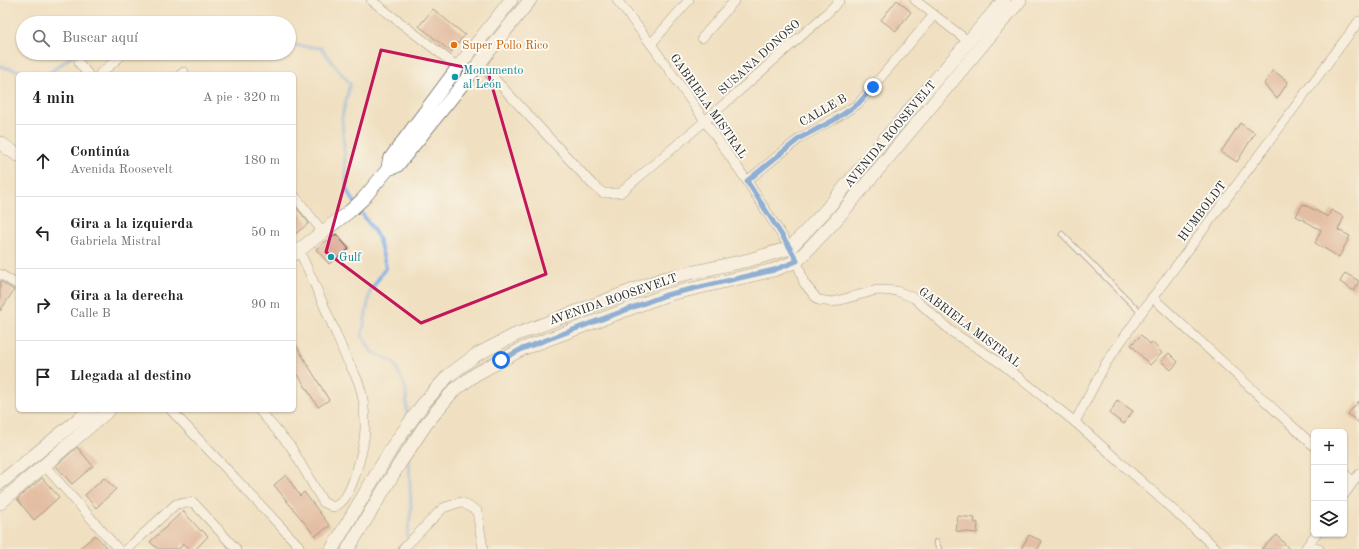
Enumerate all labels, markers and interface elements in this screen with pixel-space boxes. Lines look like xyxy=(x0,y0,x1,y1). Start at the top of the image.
search box xyxy=(16,16,296,60)
street label: SUSANA DONOSO xyxy=(716,18,803,97)
icon: search xyxy=(30,27,52,49)
text: Buscar aquí xyxy=(62,31,138,46)
marker: Super Pollo Rico xyxy=(449,40,459,50)
place label: Super Pollo Rico xyxy=(462,40,548,52)
street label: GABRIELA MISTRAL xyxy=(668,52,749,161)
place label: Monumento al León xyxy=(463,65,524,91)
marker: Monumento al León xyxy=(450,72,460,82)
route end xyxy=(864,78,882,96)
street label: AVENIDA ROOSEVELT xyxy=(843,79,939,190)
text: 4 min xyxy=(32,90,75,107)
text: A pie · 320 m xyxy=(203,91,280,104)
street label: CALLE B xyxy=(798,93,849,129)
text: Continúa xyxy=(70,145,130,160)
icon: ahead xyxy=(32,150,54,172)
text: 180 m xyxy=(243,154,280,167)
text: Avenida Roosevelt xyxy=(70,163,173,176)
street label: HUMBOLDT xyxy=(1176,179,1229,244)
text: Gira a la izquierda xyxy=(70,217,193,232)
icon: left xyxy=(32,222,54,244)
text: 50 m xyxy=(251,226,280,239)
text: Gabriela Mistral xyxy=(70,235,161,248)
marker: Gulf xyxy=(326,252,336,262)
place label: Gulf xyxy=(339,252,362,264)
street label: AVENIDA ROOSEVELT xyxy=(547,272,679,328)
street label: GABRIELA MISTRAL xyxy=(916,286,1023,370)
text: Gira a la derecha xyxy=(70,289,184,304)
icon: right xyxy=(32,294,54,316)
text: 90 m xyxy=(251,298,280,311)
text: Calle B xyxy=(70,307,111,320)
route start xyxy=(492,351,510,369)
icon: arrive xyxy=(32,366,54,388)
text: Llegada al destino xyxy=(70,369,191,384)
map controls xyxy=(1311,429,1347,537)
button: + xyxy=(1311,429,1347,465)
button: − xyxy=(1311,465,1347,501)
button: layers xyxy=(1311,501,1347,537)

